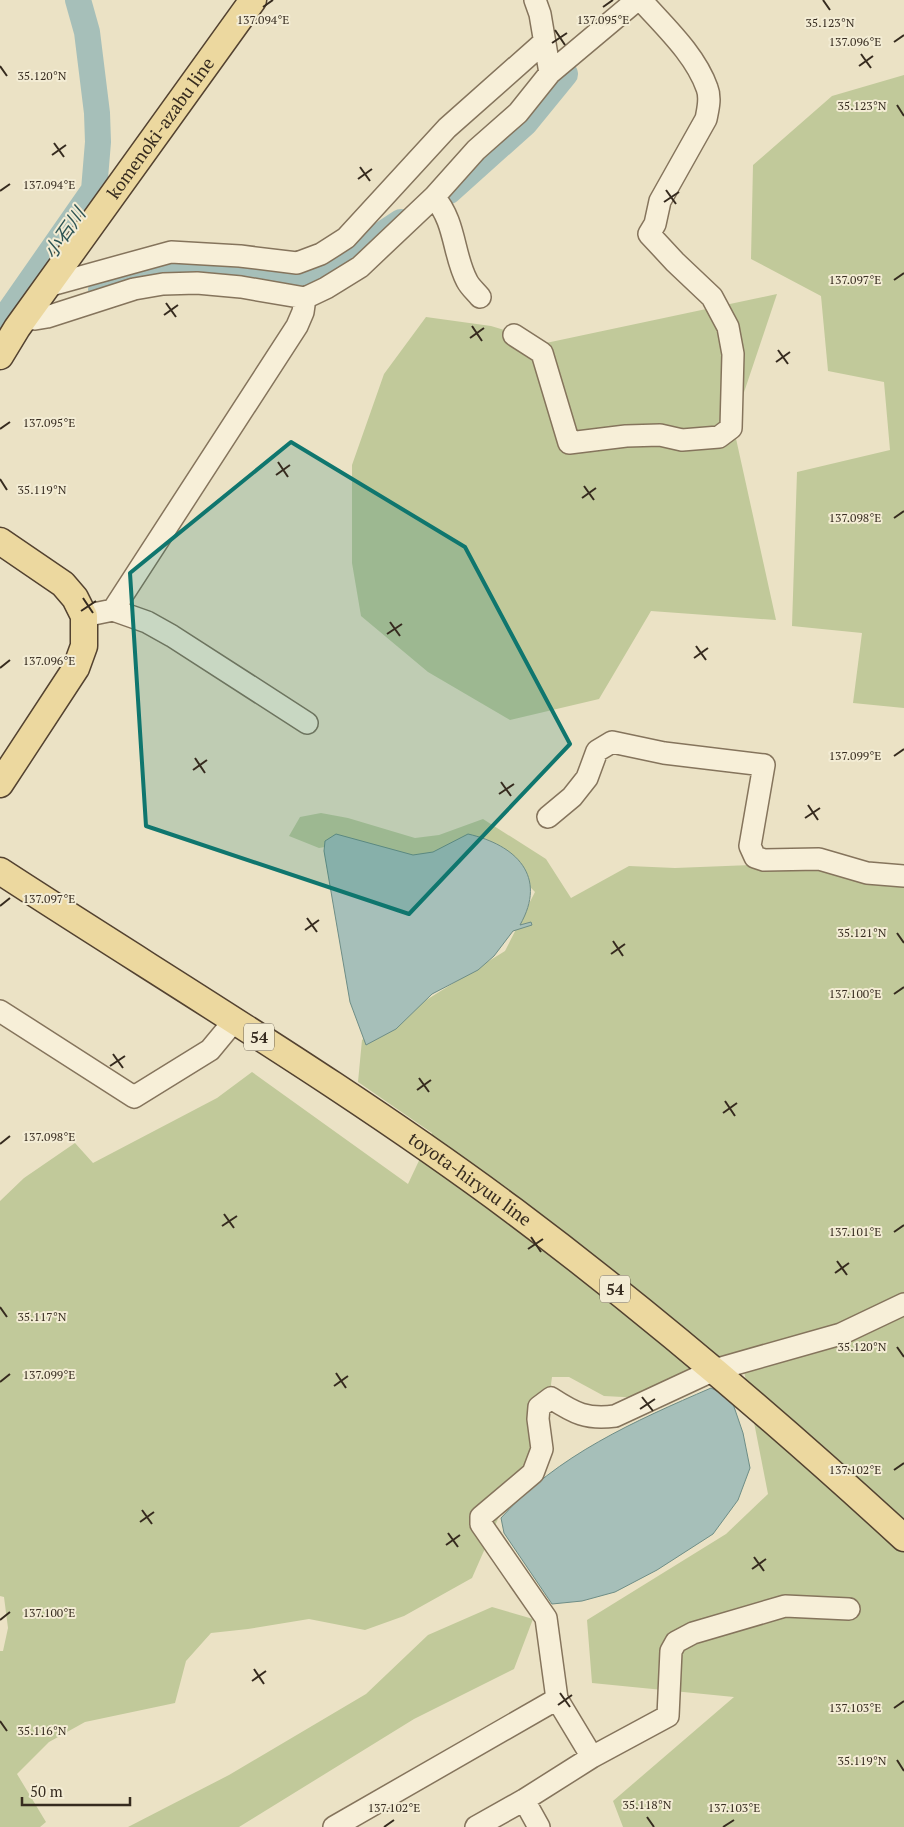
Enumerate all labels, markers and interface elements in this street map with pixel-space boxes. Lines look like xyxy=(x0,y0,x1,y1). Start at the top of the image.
text: 137.094°E xyxy=(237,12,289,27)
text: 137.095°E xyxy=(577,12,629,27)
text: 35.123°N xyxy=(805,15,855,30)
text: 137.096°E xyxy=(829,34,881,49)
street label: komenoki-azabu line xyxy=(101,52,219,203)
text: 35.120°N xyxy=(17,68,67,83)
text: 35.123°N xyxy=(837,98,887,113)
text: 137.094°E xyxy=(23,177,75,192)
water label: 小石川 xyxy=(37,201,91,263)
text: 137.097°E xyxy=(829,272,881,287)
text: 137.095°E xyxy=(23,415,75,430)
text: 35.119°N xyxy=(17,482,67,497)
text: 137.098°E xyxy=(829,510,881,525)
text: 137.096°E xyxy=(23,653,75,668)
text: 137.099°E xyxy=(829,748,881,763)
text: 137.097°E xyxy=(23,891,75,906)
text: 35.121°N xyxy=(837,925,887,940)
text: 137.100°E xyxy=(829,986,881,1001)
road number: 54 xyxy=(244,1024,274,1050)
street label: toyota-hiryuu line xyxy=(404,1126,537,1231)
text: 137.098°E xyxy=(23,1129,75,1144)
text: 137.101°E xyxy=(829,1224,881,1239)
road number: 54 xyxy=(600,1276,630,1302)
text: 35.117°N xyxy=(17,1309,67,1324)
text: 35.120°N xyxy=(837,1339,887,1354)
text: 137.099°E xyxy=(23,1367,75,1382)
text: 137.102°E xyxy=(829,1462,881,1477)
text: 137.100°E xyxy=(23,1605,75,1620)
text: 137.103°E xyxy=(829,1700,881,1715)
text: 35.116°N xyxy=(17,1723,67,1738)
text: 35.119°N xyxy=(837,1753,887,1768)
scale bar xyxy=(22,1774,130,1806)
text: 50 m xyxy=(30,1781,63,1801)
text: 35.118°N xyxy=(622,1797,672,1812)
text: 137.102°E xyxy=(368,1800,420,1815)
text: 137.103°E xyxy=(708,1800,760,1815)

